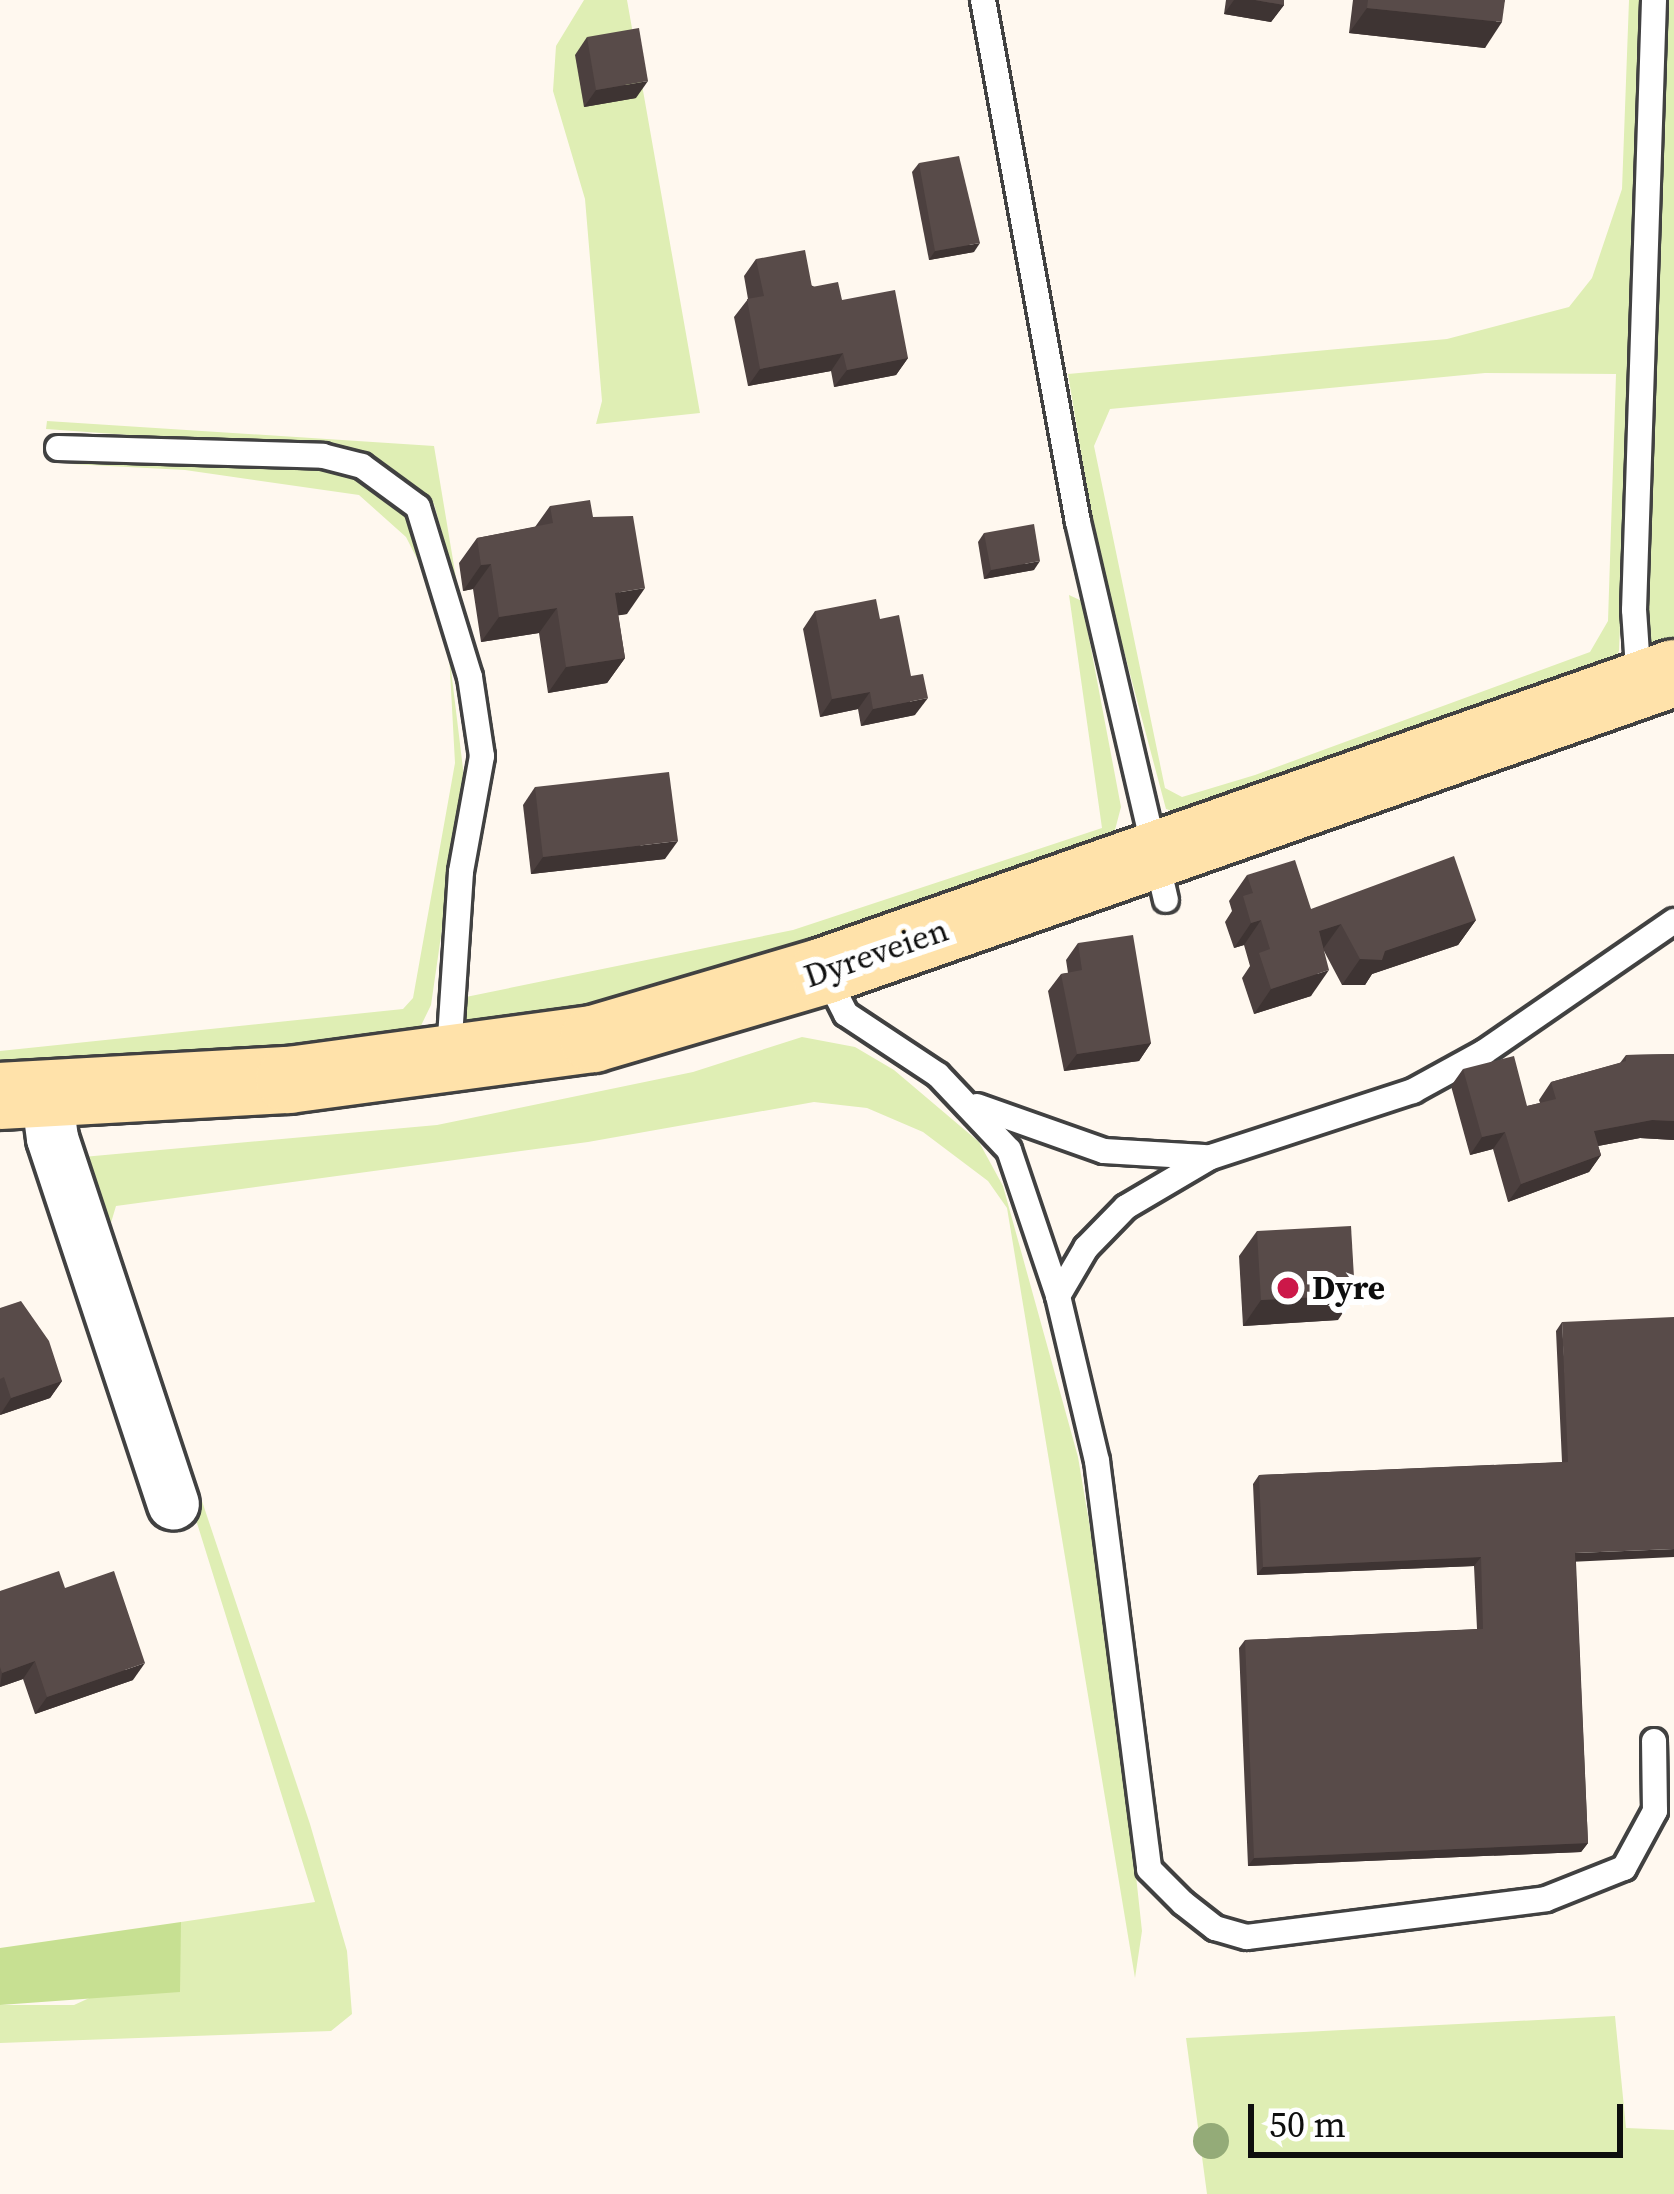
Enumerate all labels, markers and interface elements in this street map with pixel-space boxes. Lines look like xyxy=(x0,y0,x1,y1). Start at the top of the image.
street label: Dyreveien xyxy=(799,910,953,996)
place label: Dyre xyxy=(1312,1268,1385,1308)
marker: Dyre xyxy=(1275,1275,1301,1301)
scale bar xyxy=(1254,2080,1629,2154)
text: 50 m xyxy=(1269,2100,1346,2149)

